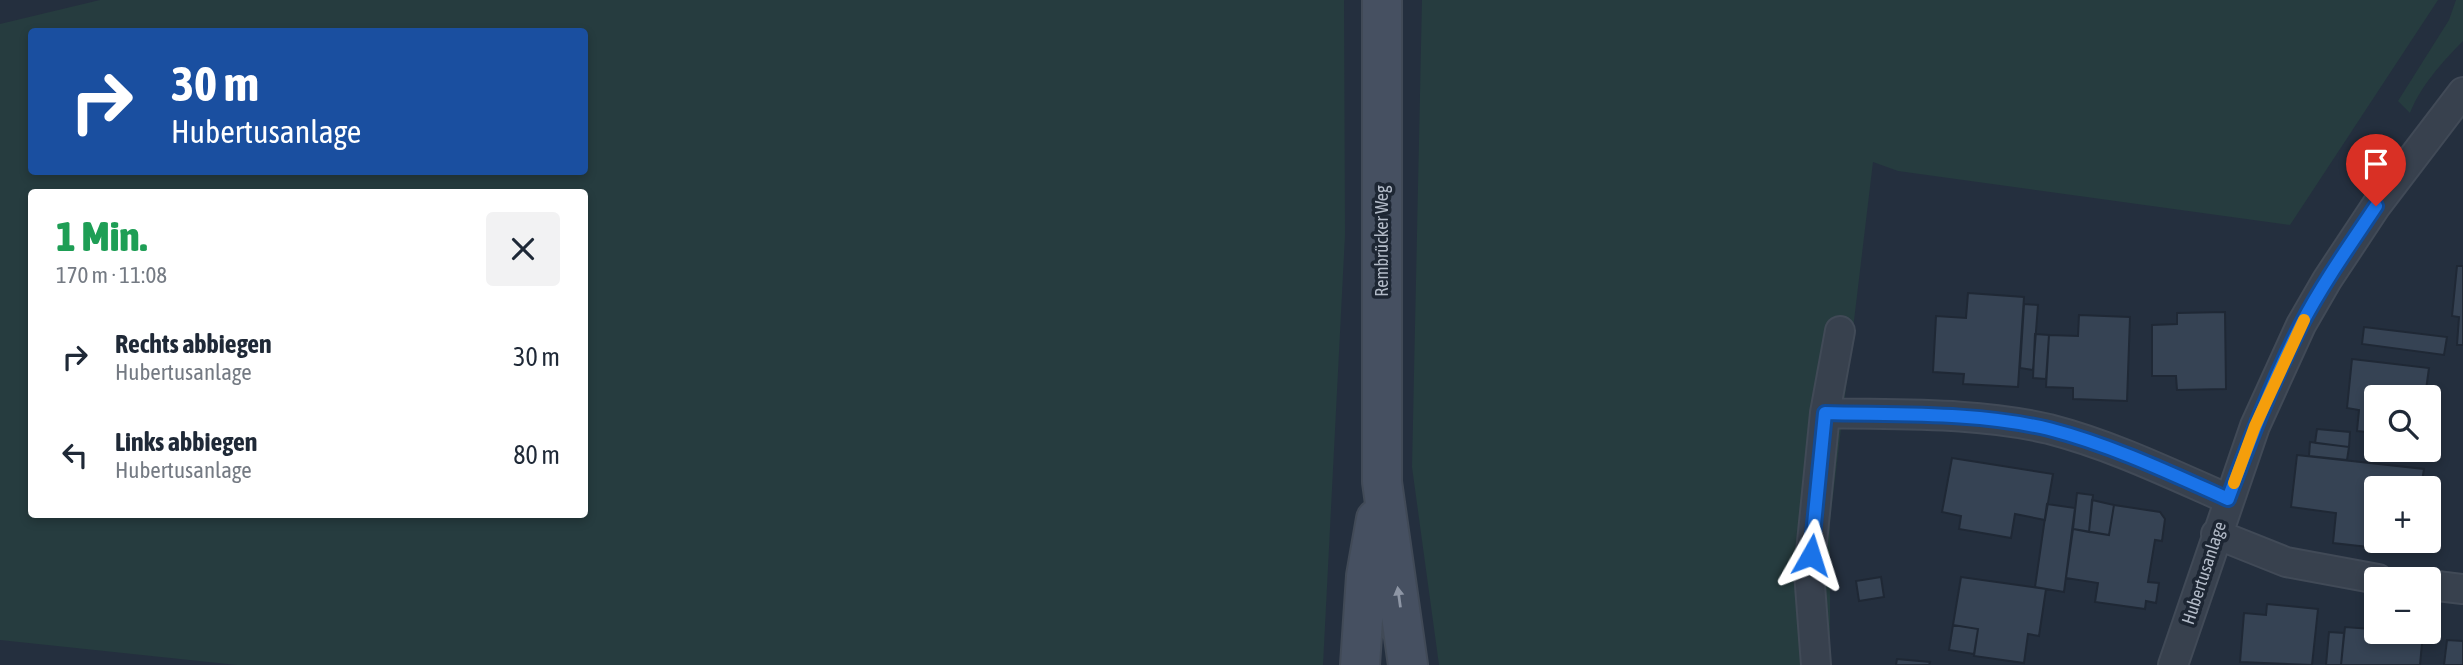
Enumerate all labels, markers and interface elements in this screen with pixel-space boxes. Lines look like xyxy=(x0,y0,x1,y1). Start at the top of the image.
text: 30 m xyxy=(171,55,259,111)
icon: right xyxy=(56,56,147,147)
text: Hubertusanlage xyxy=(171,113,361,150)
pin xyxy=(2346,134,2406,206)
icon: arrive xyxy=(2357,145,2395,183)
street label: Rembrücker Weg xyxy=(1371,185,1392,297)
text: 1 Min. xyxy=(56,212,147,260)
button: close xyxy=(486,212,560,286)
text: 170 m · 11:08 xyxy=(56,262,167,288)
text: Rechts abbiegen xyxy=(115,329,272,359)
icon: right xyxy=(56,338,94,376)
text: 30 m xyxy=(513,342,560,372)
text: Hubertusanlage xyxy=(115,359,252,385)
map controls xyxy=(2364,385,2441,644)
button: search xyxy=(2364,385,2441,462)
text: Links abbiegen xyxy=(115,427,257,457)
icon: left xyxy=(56,436,94,474)
text: 80 m xyxy=(513,440,560,470)
text: Hubertusanlage xyxy=(115,457,252,483)
button: + xyxy=(2364,476,2441,553)
position arrow xyxy=(1774,518,1848,592)
street label: Hubertusanlage xyxy=(2177,519,2230,627)
button: − xyxy=(2364,567,2441,644)
one-way arrow xyxy=(1393,586,1404,608)

